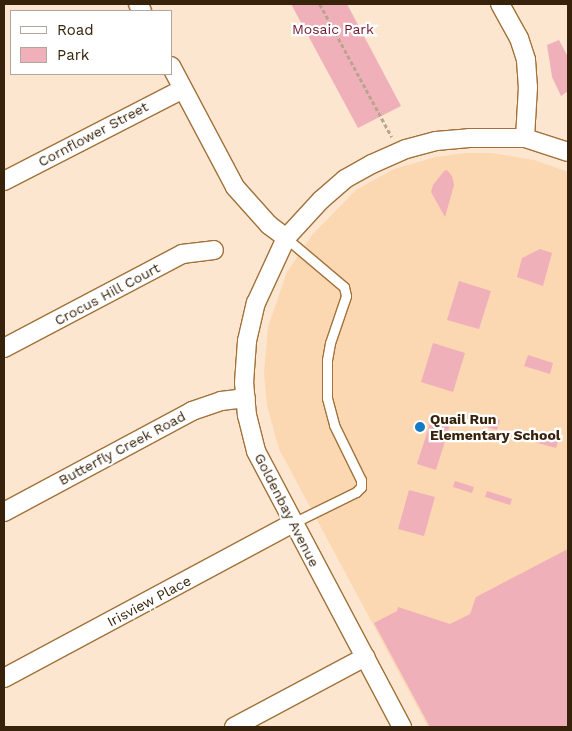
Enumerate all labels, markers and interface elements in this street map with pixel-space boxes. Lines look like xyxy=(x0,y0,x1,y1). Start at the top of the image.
legend xyxy=(10,10,172,75)
text: Road xyxy=(57,21,94,39)
park label: Mosaic Park xyxy=(292,21,374,37)
text: Park xyxy=(57,46,89,64)
street label: Cornflower Street xyxy=(35,98,151,170)
street label: Crocus Hill Court xyxy=(51,259,163,329)
street label: Butterfly Creek Road xyxy=(55,407,189,489)
place label: Quail Run Elementary School xyxy=(430,411,561,444)
marker: Quail Run Elementary School xyxy=(414,421,426,433)
street label: Goldenbay Avenue xyxy=(251,450,323,570)
street label: Irisview Place xyxy=(104,572,194,630)

